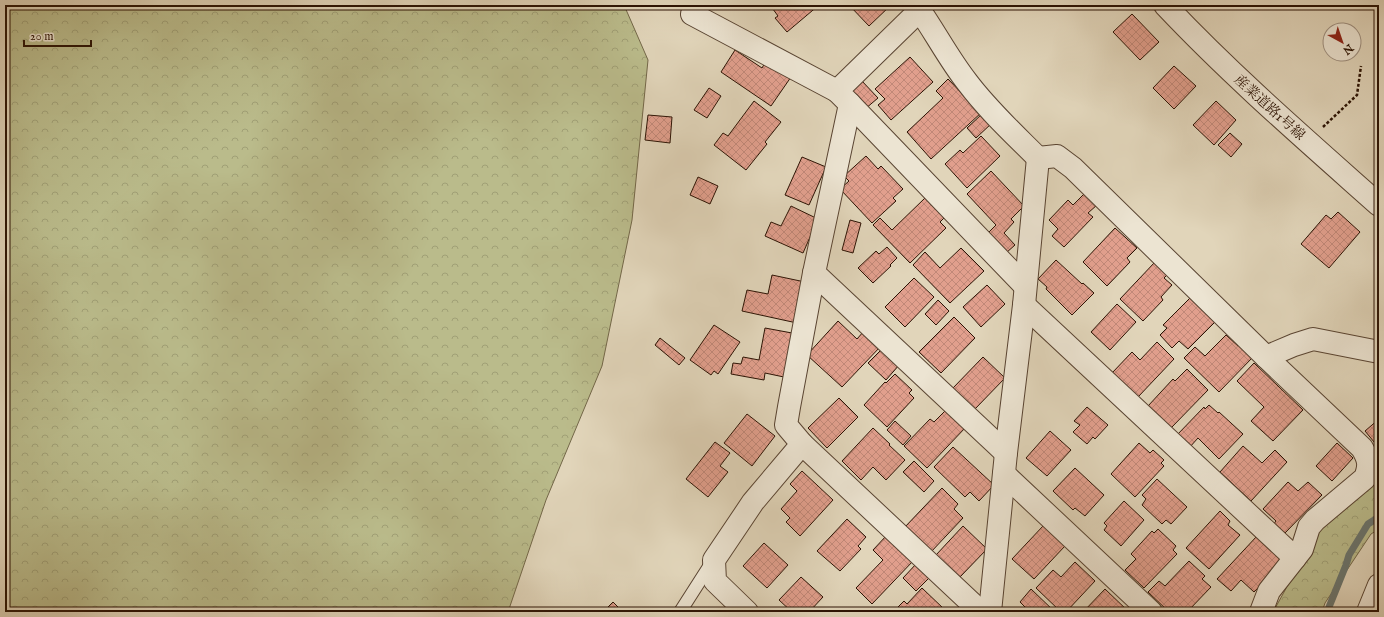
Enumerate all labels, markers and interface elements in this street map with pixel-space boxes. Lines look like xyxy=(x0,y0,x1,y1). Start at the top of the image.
scale bar xyxy=(24,22,91,48)
north arrow xyxy=(1322,22,1362,62)
text: 20 m xyxy=(30,29,53,44)
text: N xyxy=(1339,40,1357,58)
street label: 産業道路1号線 xyxy=(1230,71,1309,144)

